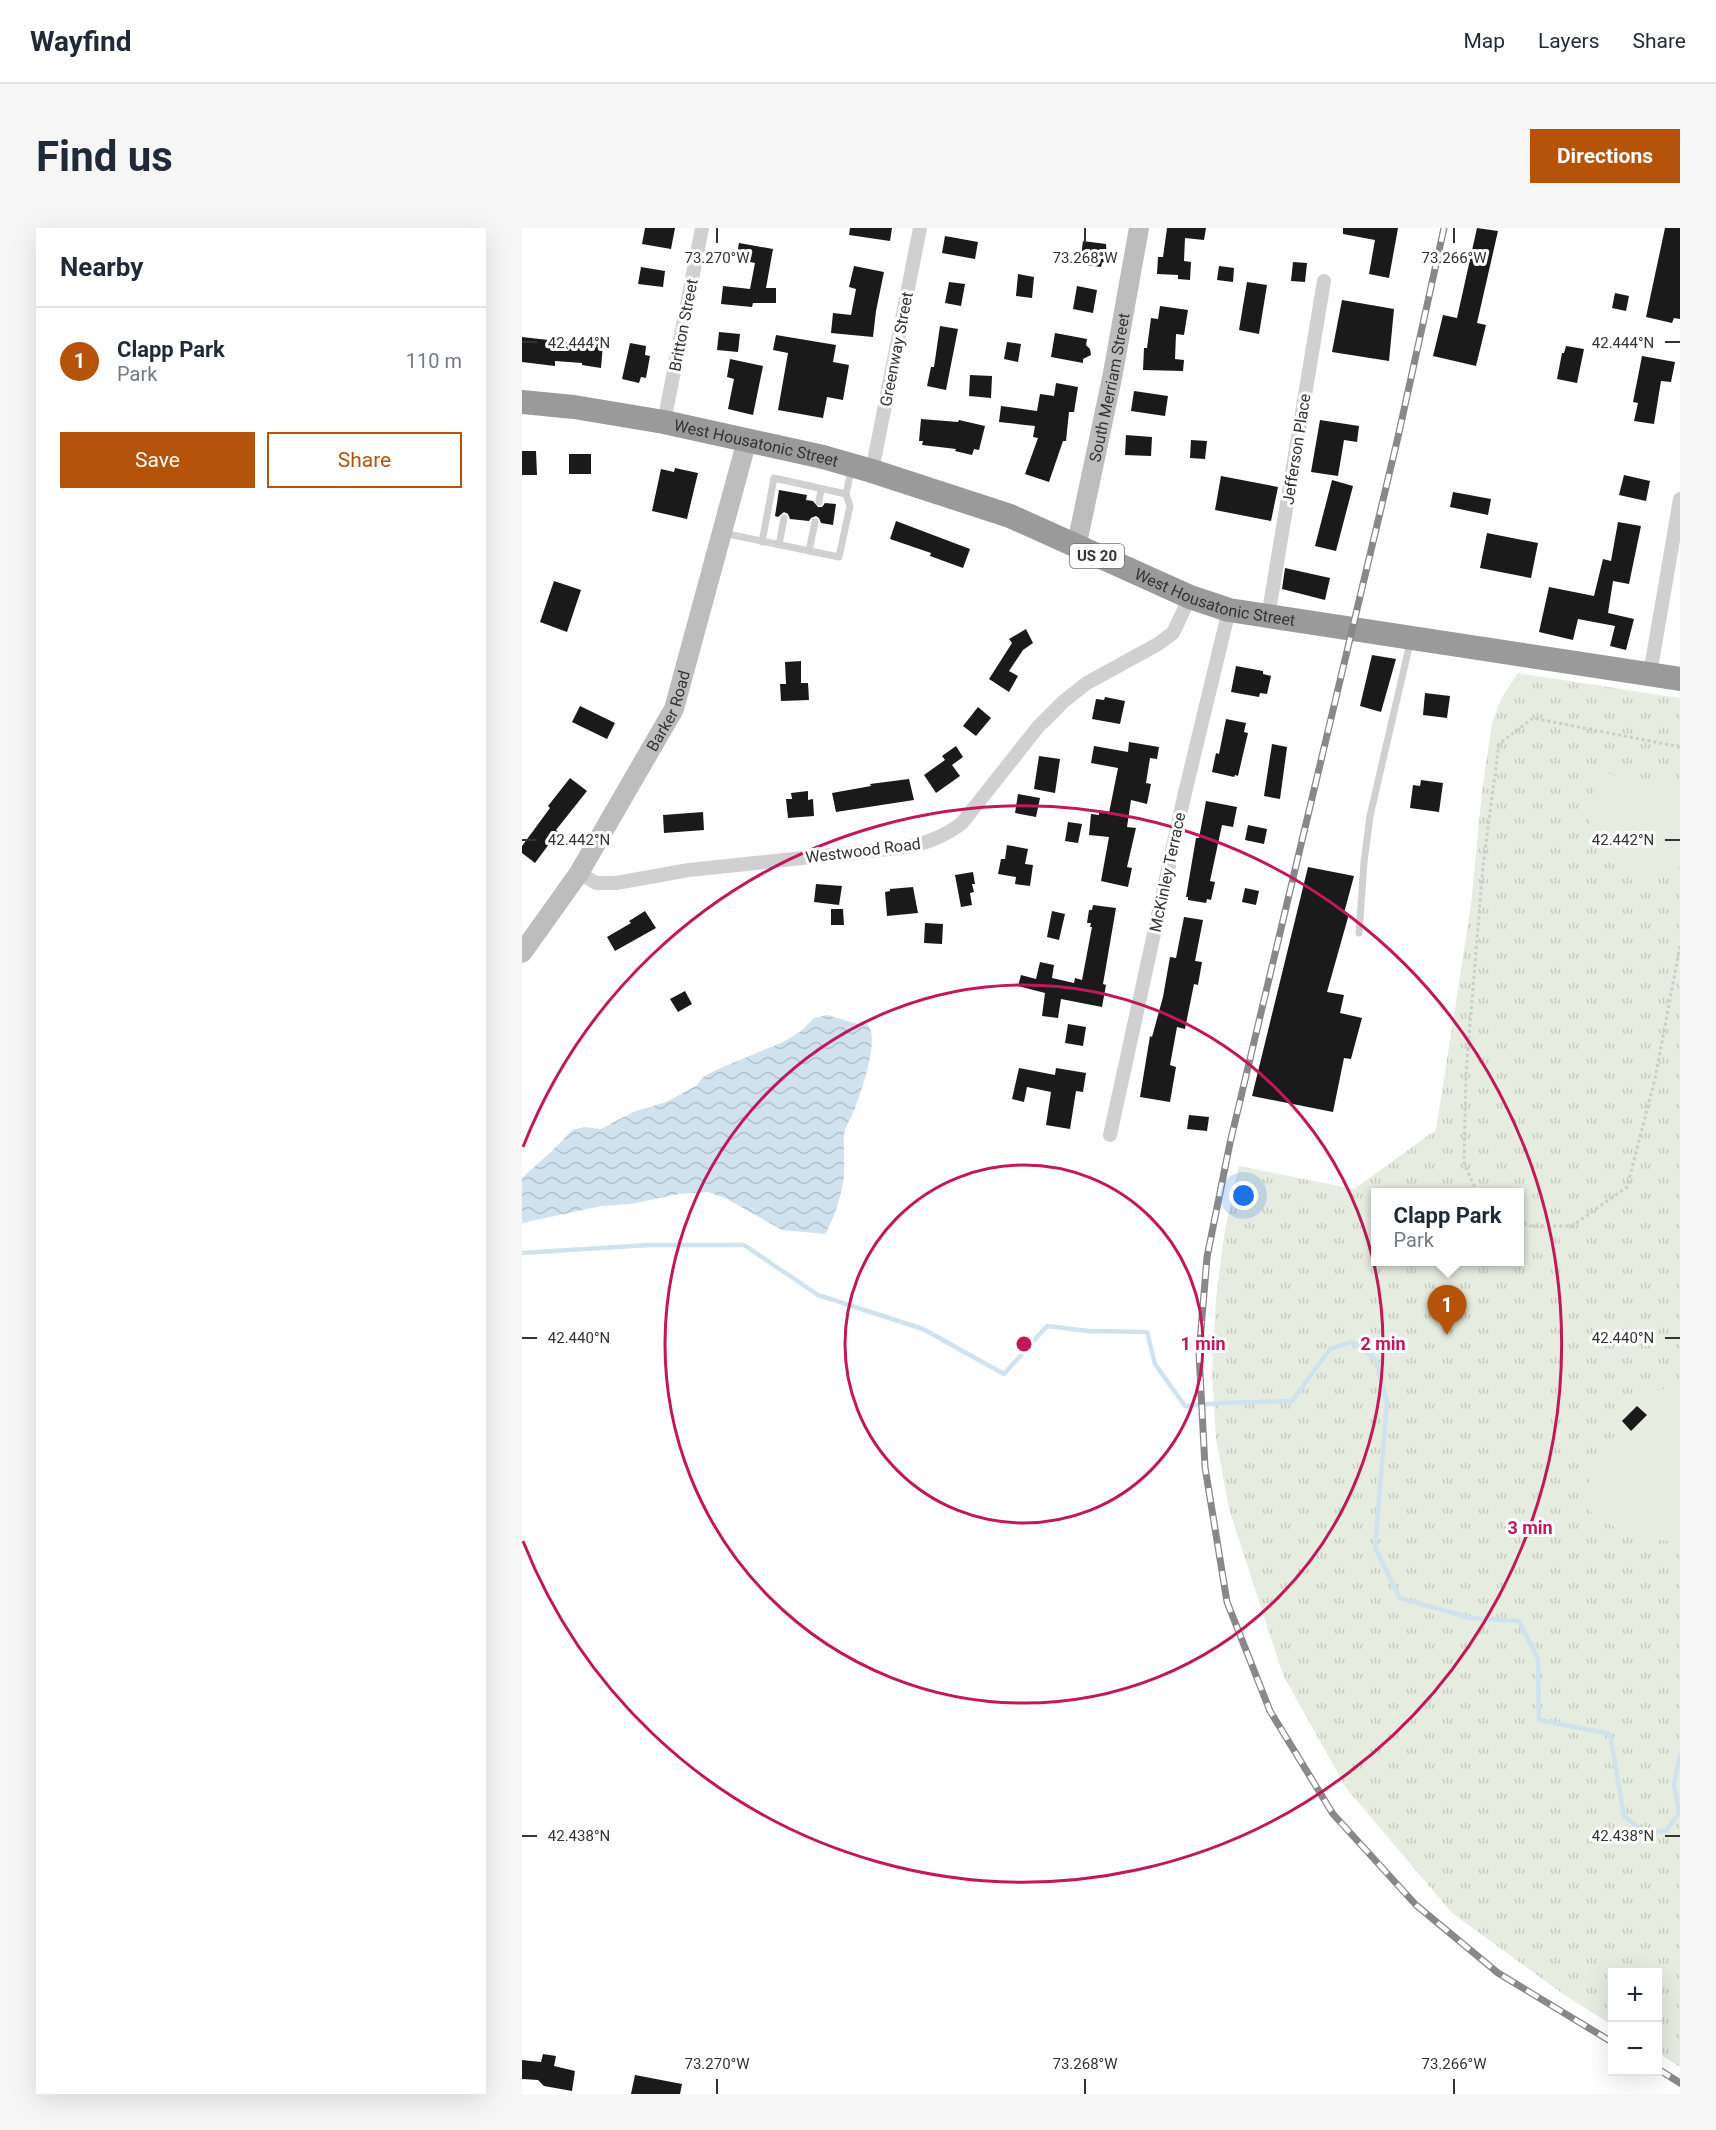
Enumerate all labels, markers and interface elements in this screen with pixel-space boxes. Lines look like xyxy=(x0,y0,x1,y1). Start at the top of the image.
text: Wayfind xyxy=(30,25,131,58)
text: Map xyxy=(1463,29,1505,53)
text: Layers xyxy=(1538,29,1599,53)
text: Share xyxy=(1632,29,1686,53)
button: Directions xyxy=(1530,129,1680,183)
text: Find us xyxy=(36,132,173,181)
text: 73.270°W xyxy=(684,249,750,267)
text: 73.268°W xyxy=(1052,249,1118,267)
text: 73.266°W xyxy=(1421,249,1487,267)
text: Nearby xyxy=(60,252,143,282)
street label: Britton Street xyxy=(665,277,702,373)
street label: Greenway Street xyxy=(876,290,917,408)
street label: South Merriam Street xyxy=(1085,311,1134,464)
text: 42.444°N xyxy=(548,334,610,352)
text: 42.444°N xyxy=(1592,334,1654,352)
text: Clapp Park xyxy=(117,337,225,362)
text: 1 xyxy=(74,349,85,373)
text: 110 m xyxy=(406,349,462,373)
text: Park xyxy=(117,362,157,386)
street label: Jefferson Place xyxy=(1278,392,1315,506)
street label: West Housatonic Street xyxy=(672,415,840,471)
button: Save xyxy=(60,432,255,488)
button: Share xyxy=(267,432,462,488)
road number: US 20 xyxy=(1070,544,1124,568)
street label: West Housatonic Street xyxy=(1131,564,1297,630)
street label: Barker Road xyxy=(643,668,694,755)
street label: McKinley Terrace xyxy=(1146,810,1189,934)
text: 42.442°N xyxy=(548,831,610,849)
text: 42.442°N xyxy=(1592,831,1654,849)
street label: Westwood Road xyxy=(804,834,922,867)
your location xyxy=(1229,1181,1258,1210)
popup xyxy=(1371,1188,1524,1266)
text: Clapp Park xyxy=(1394,1203,1501,1228)
text: Park xyxy=(1394,1228,1434,1252)
pin: 1 xyxy=(1428,1286,1466,1335)
text: 42.440°N xyxy=(548,1329,610,1347)
text: 42.440°N xyxy=(1592,1329,1654,1347)
text: 1 min xyxy=(1180,1333,1226,1354)
text: 2 min xyxy=(1360,1333,1406,1354)
centre of rings xyxy=(1014,1334,1034,1354)
text: 3 min xyxy=(1507,1517,1553,1538)
text: 42.438°N xyxy=(548,1827,610,1845)
text: 42.438°N xyxy=(1592,1827,1654,1845)
map controls xyxy=(1608,1968,1662,2076)
button: + xyxy=(1608,1968,1662,2022)
button: − xyxy=(1608,2022,1662,2076)
text: 73.270°W xyxy=(684,2055,750,2073)
text: 73.268°W xyxy=(1052,2055,1118,2073)
text: 73.266°W xyxy=(1421,2055,1487,2073)

